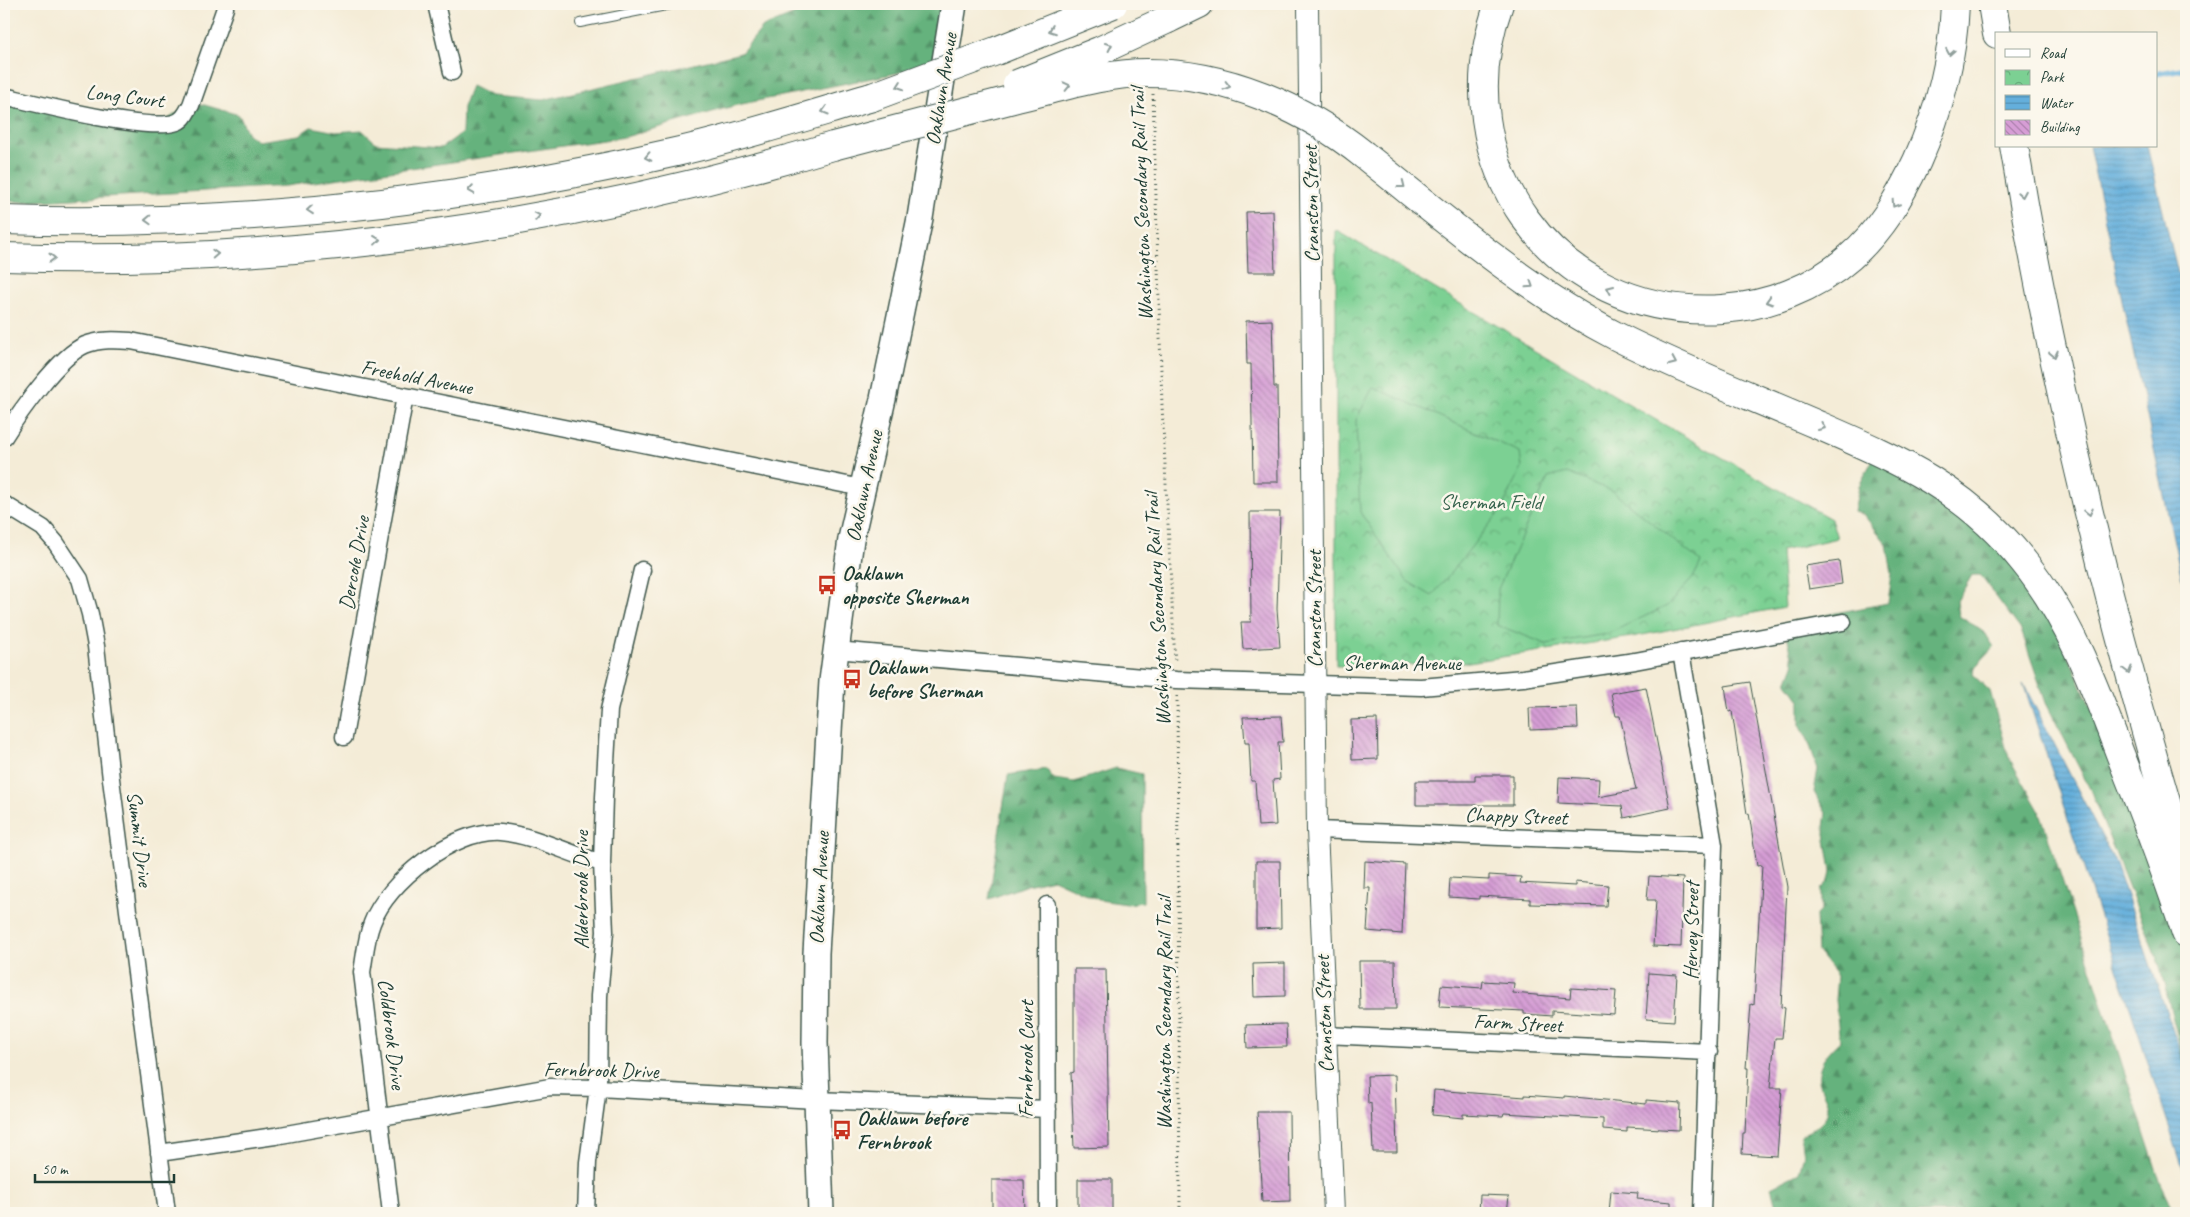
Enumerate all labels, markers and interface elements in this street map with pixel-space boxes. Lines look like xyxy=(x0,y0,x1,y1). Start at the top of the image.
one-way arrow xyxy=(1048,23,1057,34)
street label: Oaklawn Avenue xyxy=(919,30,963,147)
legend xyxy=(1995,32,2158,148)
one-way arrow xyxy=(1104,42,1113,52)
text: Road xyxy=(2040,44,2067,63)
one-way arrow xyxy=(1945,48,1955,57)
text: Park xyxy=(2040,68,2065,87)
street label: Long Court xyxy=(85,78,167,114)
one-way arrow xyxy=(896,80,905,90)
one-way arrow xyxy=(1223,80,1232,91)
one-way arrow xyxy=(1062,81,1071,92)
street label: Washington Secondary Rail Trail xyxy=(1124,84,1158,321)
text: Water xyxy=(2040,94,2074,113)
one-way arrow xyxy=(821,105,830,115)
text: Building xyxy=(2040,118,2080,137)
street label: Cranston Street xyxy=(1297,143,1325,263)
one-way arrow xyxy=(644,152,653,162)
one-way arrow xyxy=(1396,180,1405,188)
one-way arrow xyxy=(467,184,475,195)
one-way arrow xyxy=(2017,190,2027,199)
one-way arrow xyxy=(1891,199,1901,208)
one-way arrow xyxy=(306,204,314,215)
one-way arrow xyxy=(533,212,542,222)
one-way arrow xyxy=(144,215,152,225)
one-way arrow xyxy=(373,235,381,246)
one-way arrow xyxy=(211,249,219,260)
one-way arrow xyxy=(49,253,57,263)
one-way arrow xyxy=(1524,279,1534,288)
one-way arrow xyxy=(1606,285,1615,295)
one-way arrow xyxy=(1765,295,1774,305)
one-way arrow xyxy=(2048,349,2059,358)
street label: Freehold Avenue xyxy=(359,353,476,401)
one-way arrow xyxy=(1668,355,1677,366)
one-way arrow xyxy=(1817,420,1826,431)
street label: Oaklawn Avenue xyxy=(840,427,889,544)
street label: Washington Secondary Rail Trail xyxy=(1138,488,1176,726)
park label: Sherman Field xyxy=(1440,489,1545,515)
one-way arrow xyxy=(2083,508,2094,517)
street label: Dercole Drive xyxy=(333,513,375,612)
street label: Cranston Street xyxy=(1301,548,1327,668)
place label: Oaklawn opposite Sherman xyxy=(842,560,969,610)
bus stop icon: Oaklawn opposite Sherman xyxy=(816,574,838,596)
street label: Sherman Avenue xyxy=(1343,650,1462,676)
place label: Oaklawn before Sherman xyxy=(867,654,984,704)
one-way arrow xyxy=(2122,666,2133,675)
bus stop icon: Oaklawn before Sherman xyxy=(841,668,863,690)
street label: Summit Drive xyxy=(121,790,159,890)
street label: Chappy Street xyxy=(1464,801,1570,831)
street label: Alderbrook Drive xyxy=(568,829,594,949)
street label: Oaklawn Avenue xyxy=(803,830,835,945)
street label: Hervey Street xyxy=(1677,879,1705,980)
street label: Washington Secondary Rail Trail xyxy=(1151,893,1177,1130)
street label: Cranston Street xyxy=(1309,953,1339,1073)
street label: Coldbrook Drive xyxy=(372,977,412,1092)
street label: Fernbrook Court xyxy=(1013,998,1039,1117)
street label: Farm Street xyxy=(1473,1008,1565,1038)
street label: Fernbrook Drive xyxy=(543,1056,660,1084)
place label: Oaklawn before Fernbrook xyxy=(857,1105,970,1155)
bus stop icon: Oaklawn before Fernbrook xyxy=(831,1119,853,1141)
scale bar xyxy=(35,1152,174,1184)
text: 50 m xyxy=(42,1160,69,1179)

